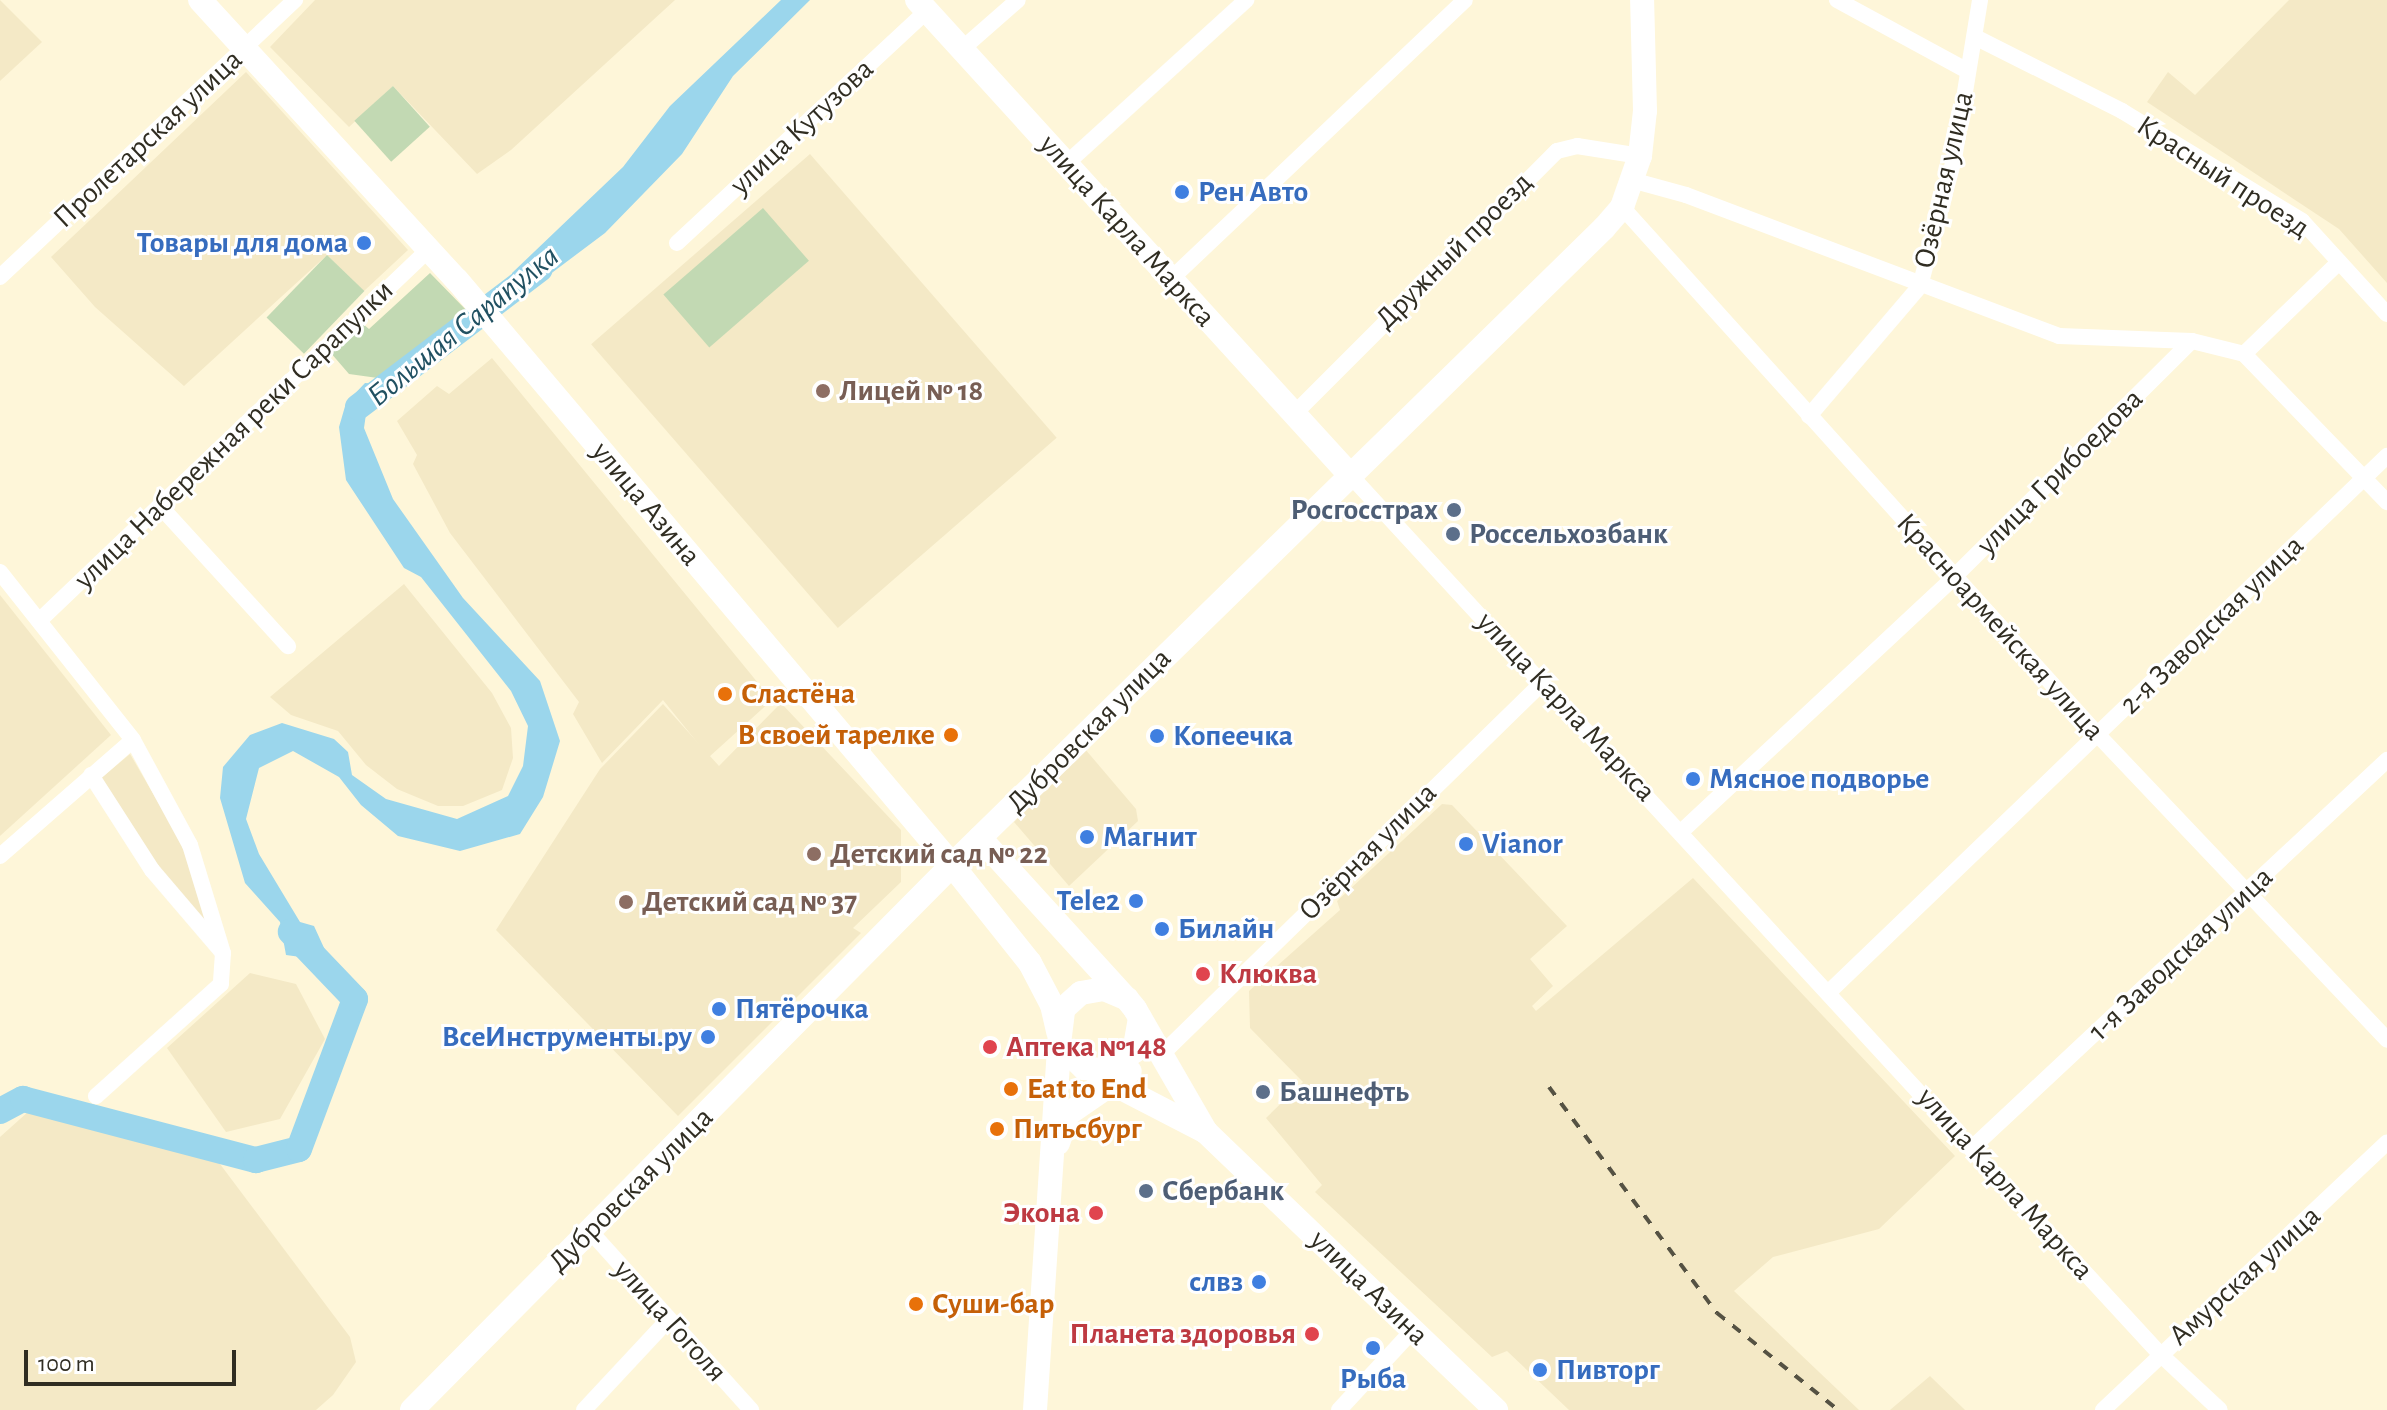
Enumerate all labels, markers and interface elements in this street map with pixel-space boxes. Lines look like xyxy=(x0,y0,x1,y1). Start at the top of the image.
street label: Пролетарская улица xyxy=(46,42,250,236)
street label: улица Кутузова xyxy=(723,51,881,203)
street label: Озёрная улица xyxy=(1906,88,1982,272)
street label: Красный проезд xyxy=(2130,108,2316,246)
street label: улица Карла Маркса xyxy=(1031,127,1223,335)
street label: Дружный проезд xyxy=(1368,165,1540,337)
place label: Рен Авто xyxy=(1198,174,1308,210)
marker: Рен Авто xyxy=(1173,183,1191,201)
place label: Товары для дома xyxy=(137,225,348,261)
marker: Товары для дома xyxy=(355,234,373,252)
water label: Большая Сарапулка xyxy=(359,237,567,415)
street label: улица Набережная реки Сарапулки xyxy=(67,273,401,597)
place label: Лицей № 18 xyxy=(839,373,983,409)
street label: улица Грибоедова xyxy=(1969,381,2151,563)
marker: Лицей № 18 xyxy=(814,382,832,400)
street label: улица Азина xyxy=(584,435,708,573)
place label: Росгосстрах xyxy=(1290,492,1438,528)
marker: Росгосстрах xyxy=(1445,501,1463,519)
street label: Красноармейская улица xyxy=(1888,506,2112,748)
place label: Россельхозбанк xyxy=(1469,516,1668,552)
marker: Россельхозбанк xyxy=(1444,525,1462,543)
street label: 2-я Заводская улица xyxy=(2112,528,2312,722)
street label: улица Карла Маркса xyxy=(1469,605,1663,809)
street label: Дубровская улица xyxy=(999,641,1179,821)
place label: Сластёна xyxy=(741,676,855,712)
marker: Сластёна xyxy=(716,685,734,703)
place label: В своей тарелке xyxy=(737,717,935,753)
place label: Копеечка xyxy=(1173,718,1293,754)
marker: В своей тарелке xyxy=(942,726,960,744)
marker: Копеечка xyxy=(1148,727,1166,745)
place label: Мясное подворье xyxy=(1709,761,1929,797)
marker: Мясное подворье xyxy=(1684,770,1702,788)
street label: Озёрная улица xyxy=(1291,775,1445,929)
place label: Магнит xyxy=(1103,819,1197,855)
place label: Vianor xyxy=(1482,826,1563,862)
marker: Магнит xyxy=(1078,828,1096,846)
marker: Vianor xyxy=(1457,835,1475,853)
place label: Детский сад № 22 xyxy=(830,836,1048,872)
marker: Детский сад № 22 xyxy=(805,845,823,863)
street label: 1-я Заводская улица xyxy=(2081,859,2281,1049)
place label: Tele2 xyxy=(1057,883,1120,919)
place label: Детский сад № 37 xyxy=(642,884,857,920)
marker: Tele2 xyxy=(1127,892,1145,910)
marker: Детский сад № 37 xyxy=(617,893,635,911)
place label: Билайн xyxy=(1178,911,1274,947)
marker: Билайн xyxy=(1153,920,1171,938)
place label: Клюква xyxy=(1219,956,1317,992)
marker: Клюква xyxy=(1194,965,1212,983)
place label: Пятёрочка xyxy=(735,991,869,1027)
marker: Пятёрочка xyxy=(710,1000,728,1018)
place label: ВсеИнструменты.ру xyxy=(442,1019,692,1055)
marker: ВсеИнструменты.ру xyxy=(699,1028,717,1046)
place label: Аптека №148 xyxy=(1006,1029,1167,1065)
marker: Аптека №148 xyxy=(981,1038,999,1056)
place label: Eat to End xyxy=(1027,1071,1147,1107)
place label: Башнефть xyxy=(1279,1074,1409,1110)
marker: Eat to End xyxy=(1002,1080,1020,1098)
street label: улица Карла Маркса xyxy=(1909,1080,2101,1288)
marker: Башнефть xyxy=(1254,1083,1272,1101)
street label: Дубровская улица xyxy=(541,1100,721,1280)
place label: Питьсбург xyxy=(1013,1111,1142,1147)
marker: Питьсбург xyxy=(988,1120,1006,1138)
place label: Сбербанк xyxy=(1162,1173,1284,1209)
marker: Сбербанк xyxy=(1137,1182,1155,1200)
place label: Экона xyxy=(1003,1195,1080,1231)
street label: Амурская улица xyxy=(2162,1198,2328,1354)
marker: Экона xyxy=(1087,1204,1105,1222)
street label: улица Азина xyxy=(1302,1223,1436,1353)
street label: улица Гоголя xyxy=(606,1252,734,1390)
place label: слвз xyxy=(1189,1264,1243,1300)
marker: слвз xyxy=(1250,1273,1268,1291)
place label: Суши-бар xyxy=(932,1286,1054,1322)
marker: Суши-бар xyxy=(907,1295,925,1313)
place label: Планета здоровья xyxy=(1069,1316,1296,1352)
marker: Планета здоровья xyxy=(1303,1325,1321,1343)
scale bar xyxy=(28,1334,240,1384)
marker: Рыба xyxy=(1364,1339,1382,1357)
text: 100 m xyxy=(38,1352,95,1376)
place label: Пивторг xyxy=(1556,1352,1660,1388)
place label: Рыба xyxy=(1340,1361,1406,1397)
marker: Пивторг xyxy=(1531,1361,1549,1379)

